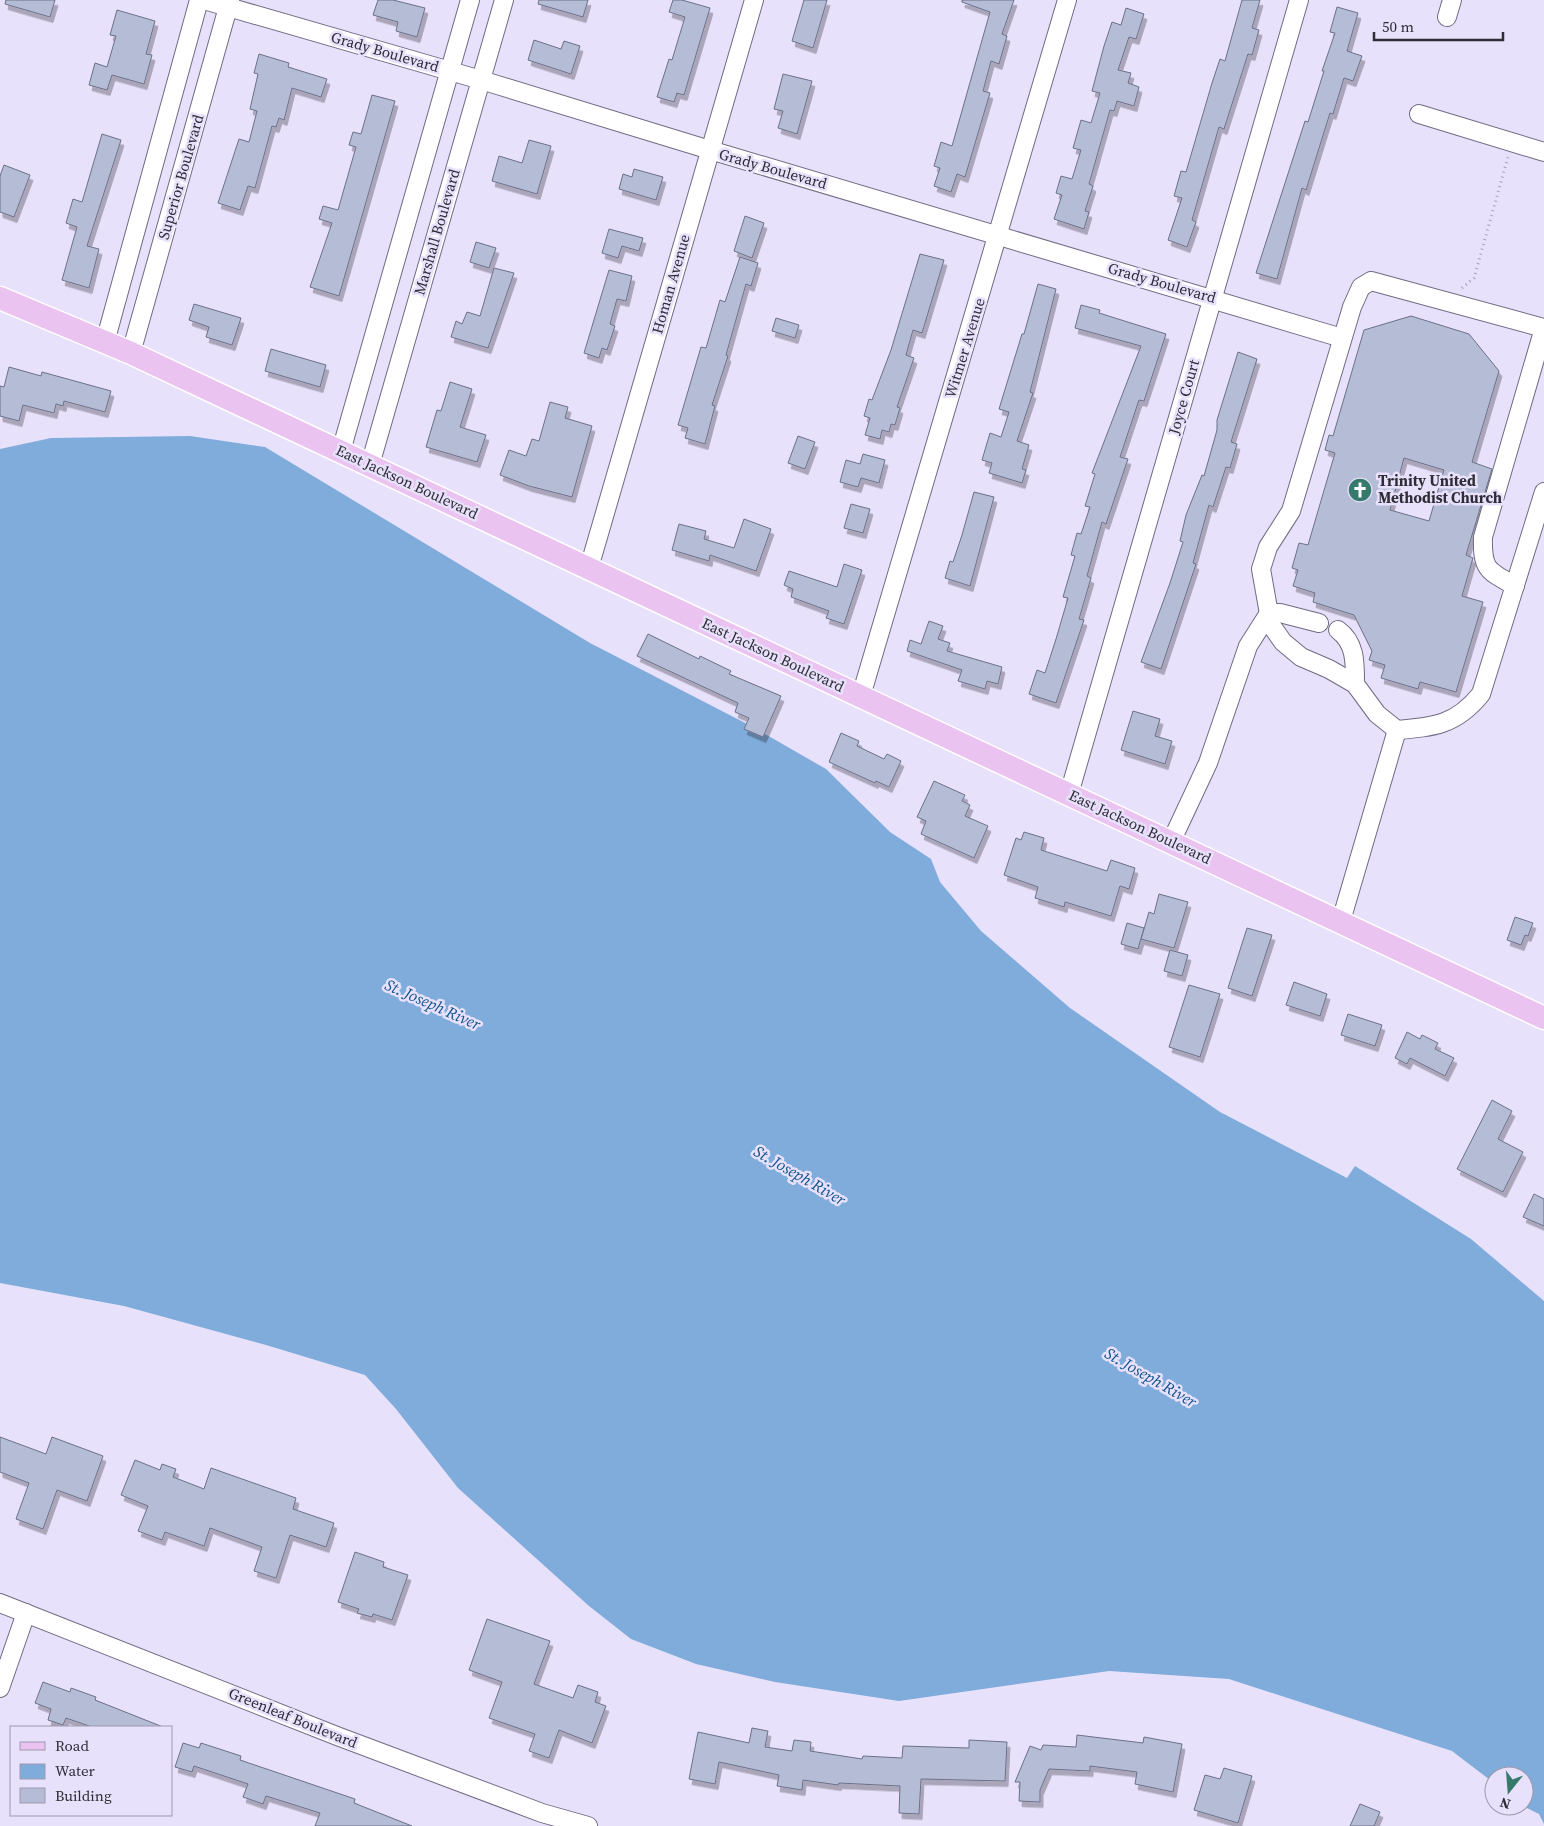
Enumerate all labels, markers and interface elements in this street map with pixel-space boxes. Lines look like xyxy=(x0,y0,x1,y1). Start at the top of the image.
scale bar xyxy=(1374,10,1503,42)
text: 50 m xyxy=(1382,16,1414,37)
street label: Grady Boulevard xyxy=(329,26,442,77)
street label: Superior Boulevard xyxy=(153,111,209,242)
street label: Grady Boulevard xyxy=(717,143,830,194)
street label: Marshall Boulevard xyxy=(408,166,465,297)
street label: Homan Avenue xyxy=(646,231,695,336)
street label: Grady Boulevard xyxy=(1106,257,1219,308)
street label: Witmer Avenue xyxy=(939,295,990,401)
street label: Joyce Court xyxy=(1163,357,1204,438)
street label: East Jackson Boulevard xyxy=(333,439,482,524)
place label: Trinity United Methodist Church xyxy=(1378,470,1502,508)
church icon: Trinity United Methodist Church xyxy=(1347,477,1373,503)
street label: East Jackson Boulevard xyxy=(699,612,848,697)
street label: East Jackson Boulevard xyxy=(1066,784,1215,869)
water label: St. Joseph River xyxy=(382,973,485,1035)
water label: St. Joseph River xyxy=(750,1140,850,1210)
water label: St. Joseph River xyxy=(1101,1342,1201,1412)
street label: Greenleaf Boulevard xyxy=(226,1682,361,1753)
legend xyxy=(10,1726,172,1816)
text: Road xyxy=(55,1735,89,1756)
text: Water xyxy=(55,1760,96,1781)
north arrow xyxy=(1484,1766,1534,1816)
text: Building xyxy=(55,1785,112,1806)
text: N xyxy=(1497,1792,1513,1814)

